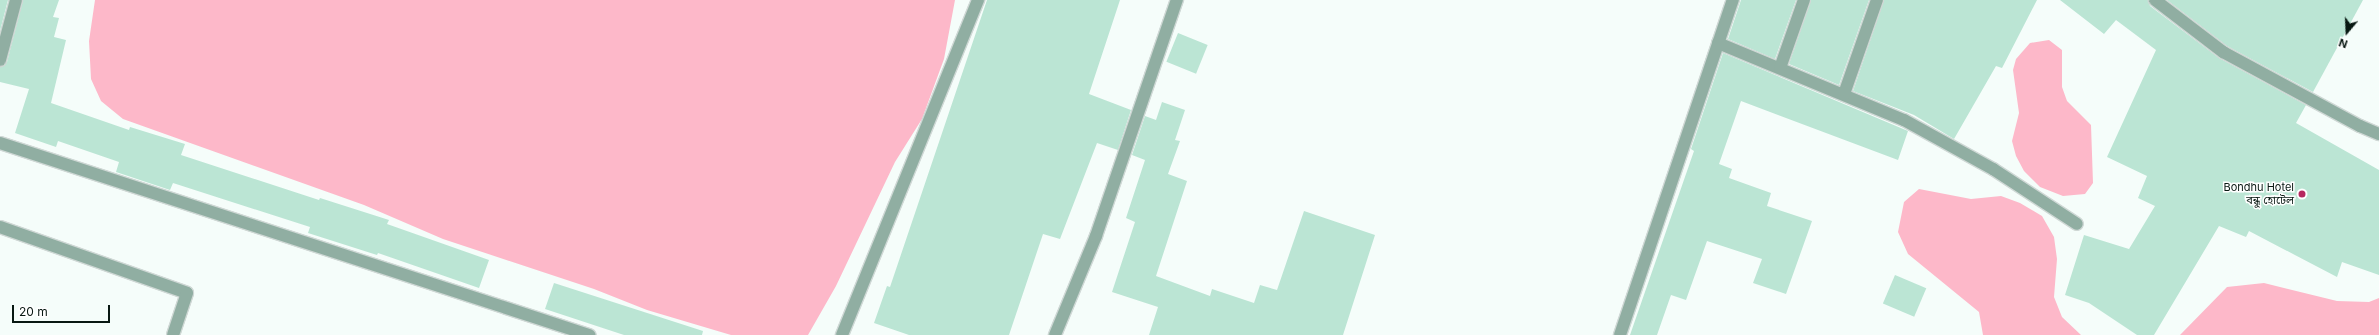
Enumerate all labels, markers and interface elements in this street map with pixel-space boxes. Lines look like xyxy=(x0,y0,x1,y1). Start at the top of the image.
north arrow xyxy=(2327,12,2367,52)
text: N xyxy=(2337,35,2349,51)
place label: Bondhu Hotel বন্ধু হোটেল xyxy=(2224,181,2294,207)
marker: Bondhu Hotel বন্ধু হোটেল xyxy=(2297,189,2307,199)
scale bar xyxy=(14,297,112,323)
text: 20 m xyxy=(19,304,48,319)

